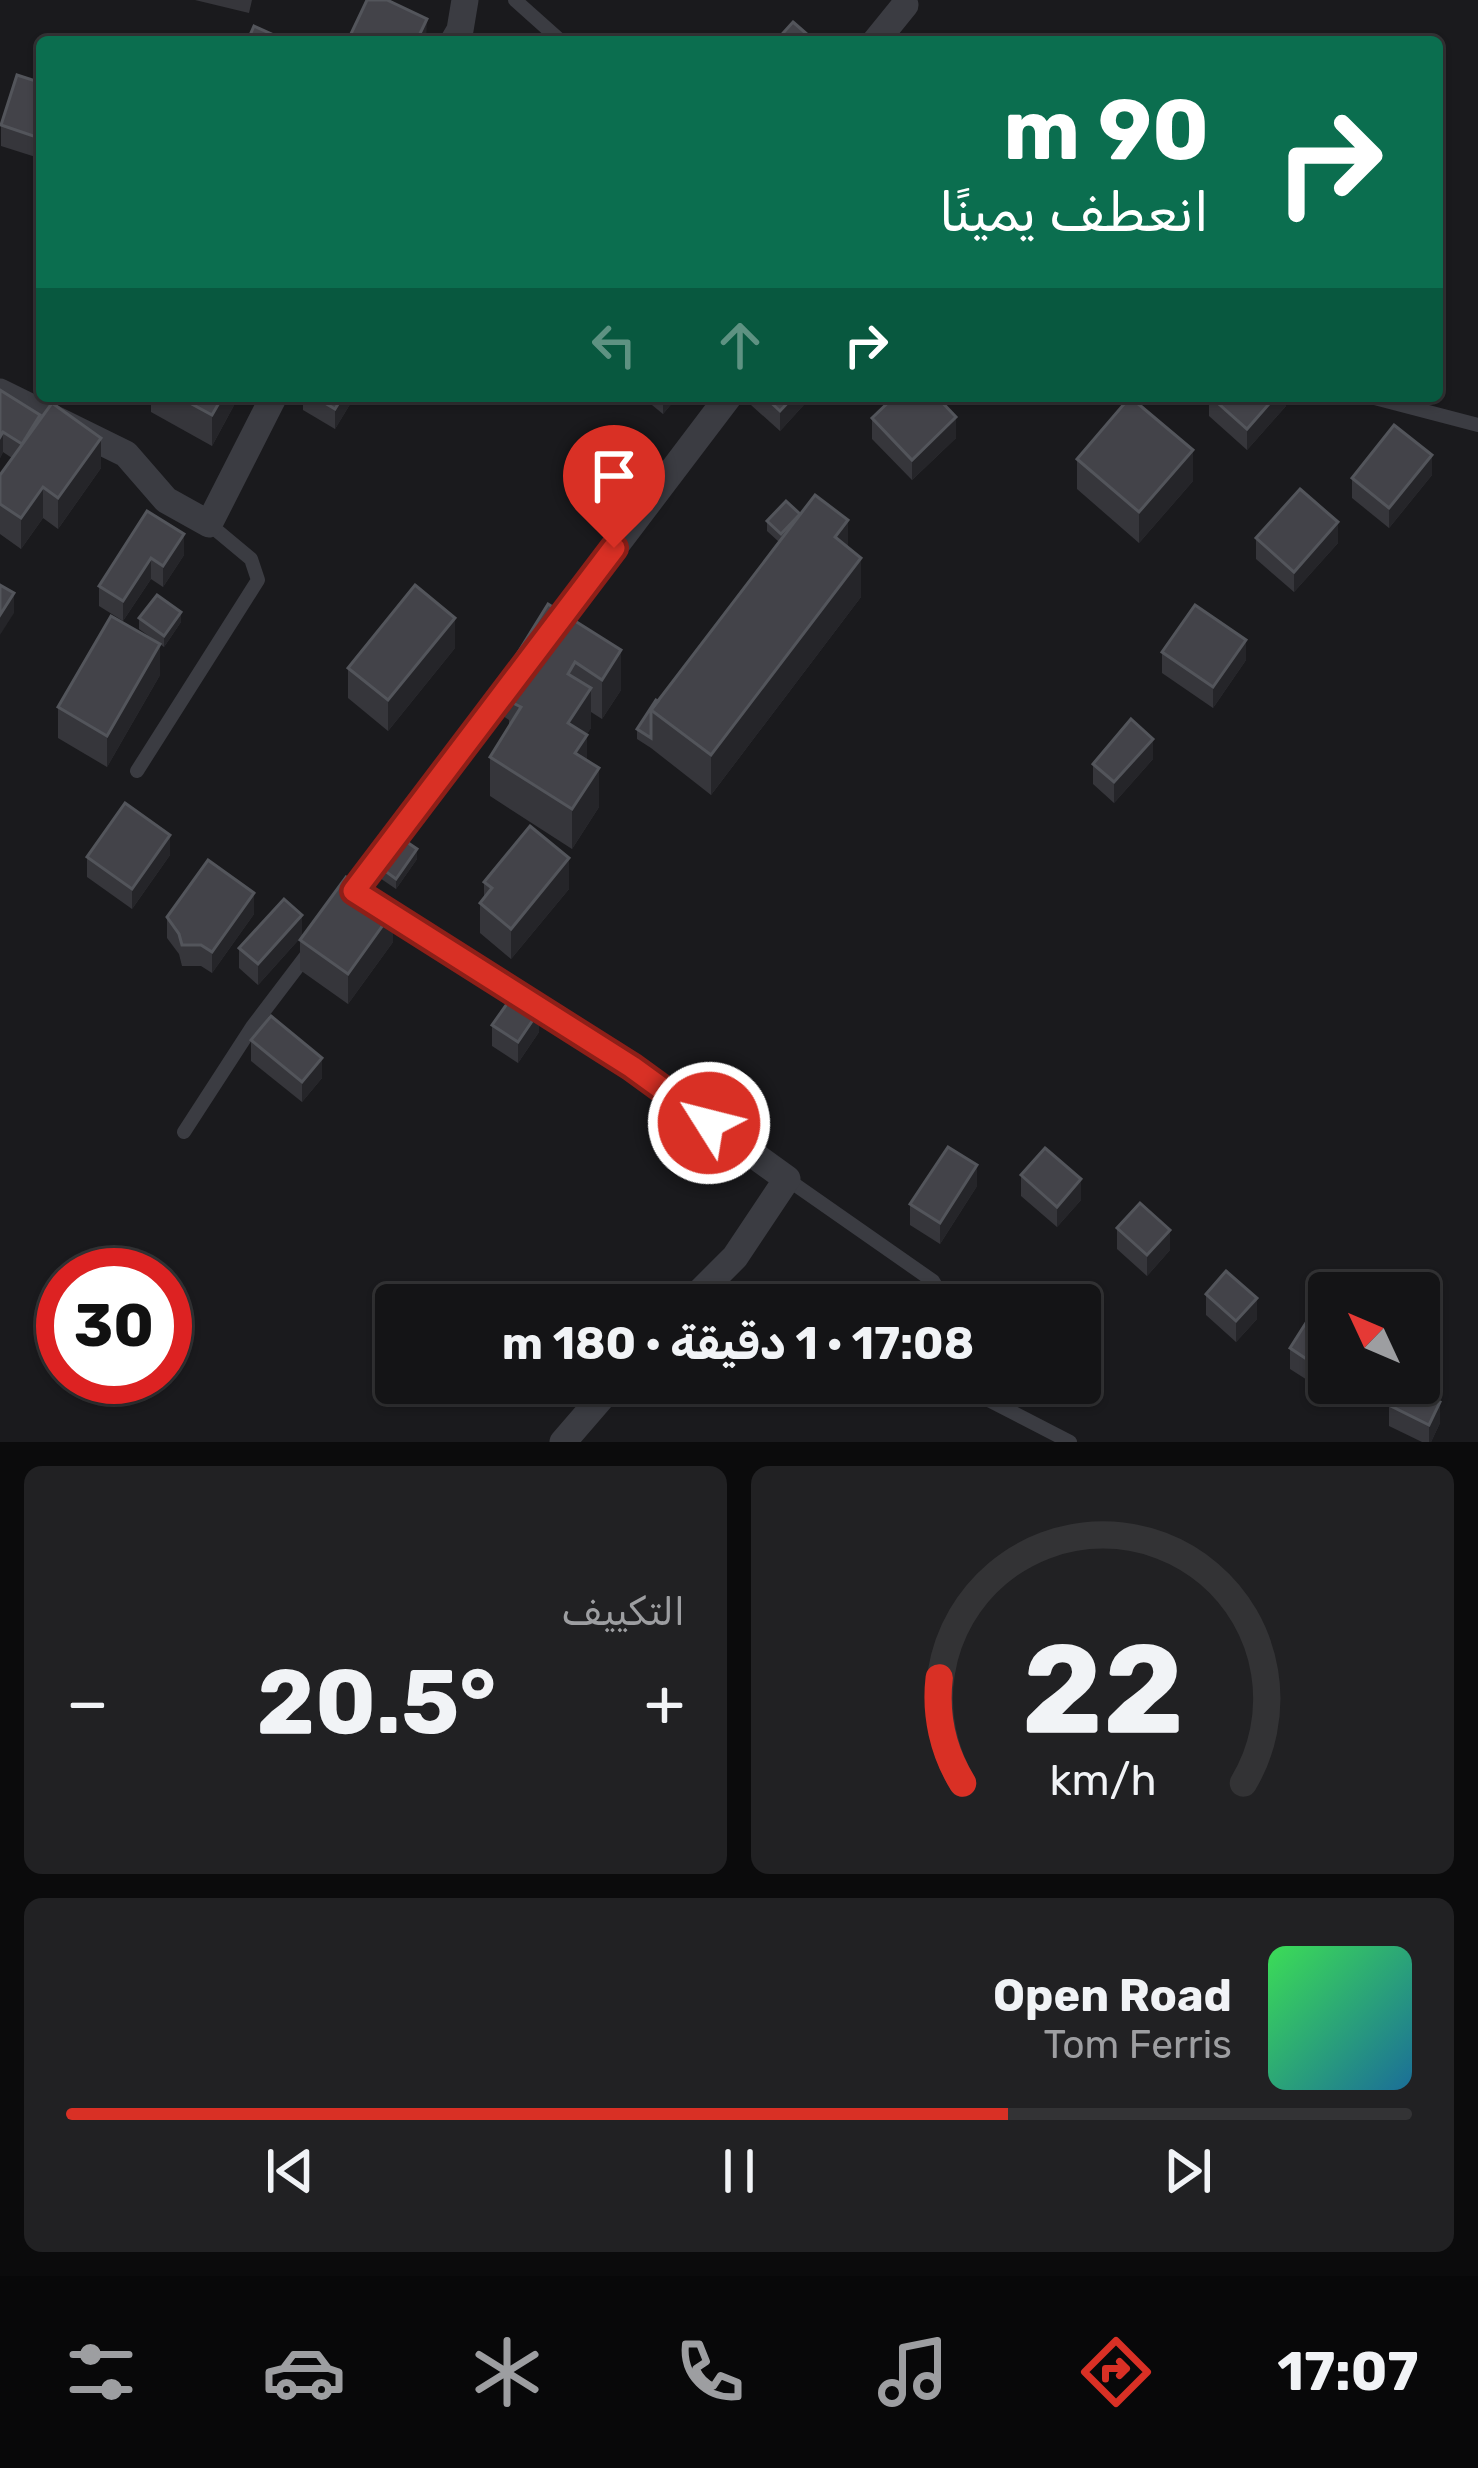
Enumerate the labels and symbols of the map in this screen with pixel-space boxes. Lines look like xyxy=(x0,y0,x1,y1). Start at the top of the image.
pin xyxy=(563,425,665,548)
position arrow xyxy=(646,1060,772,1186)
speed limit sign: 30 xyxy=(36,1248,192,1404)
north arrow xyxy=(1308,1272,1440,1404)

